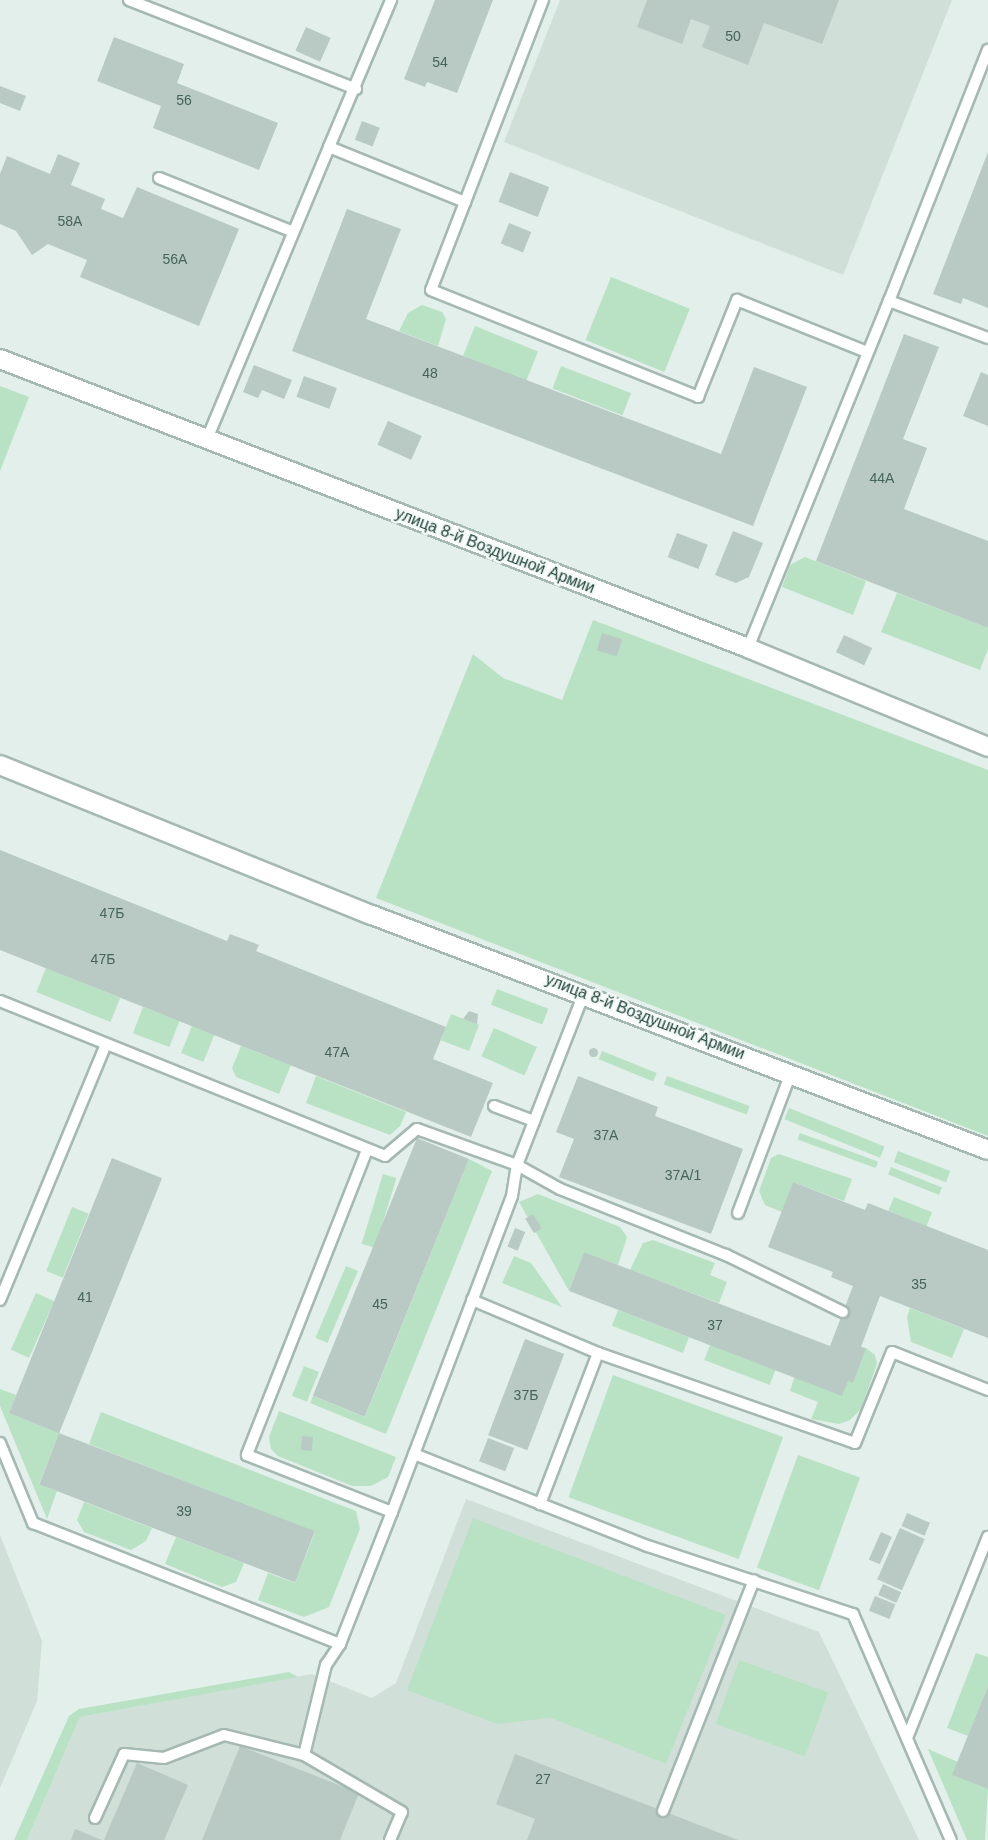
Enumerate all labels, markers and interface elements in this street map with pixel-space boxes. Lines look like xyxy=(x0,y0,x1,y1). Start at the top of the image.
house number: 50 xyxy=(725,28,741,44)
house number: 54 xyxy=(432,54,448,70)
house number: 56 xyxy=(176,92,192,108)
house number: 58А xyxy=(58,213,82,229)
house number: 56А xyxy=(163,251,187,267)
house number: 48 xyxy=(422,365,438,381)
house number: 44А xyxy=(870,470,894,486)
street label: улица 8-й Воздушной Армии xyxy=(393,504,597,598)
house number: 47Б xyxy=(100,905,124,921)
house number: 47Б xyxy=(91,951,115,967)
street label: улица 8-й Воздушной Армии xyxy=(543,970,747,1064)
house number: 47А xyxy=(325,1044,349,1060)
house number: 37А xyxy=(594,1127,618,1143)
house number: 37А/1 xyxy=(665,1167,701,1183)
house number: 35 xyxy=(911,1276,927,1292)
house number: 41 xyxy=(77,1289,93,1305)
house number: 45 xyxy=(372,1296,388,1312)
house number: 37 xyxy=(707,1317,723,1333)
house number: 37Б xyxy=(514,1387,538,1403)
house number: 39 xyxy=(176,1503,192,1519)
house number: 27 xyxy=(535,1771,551,1787)

